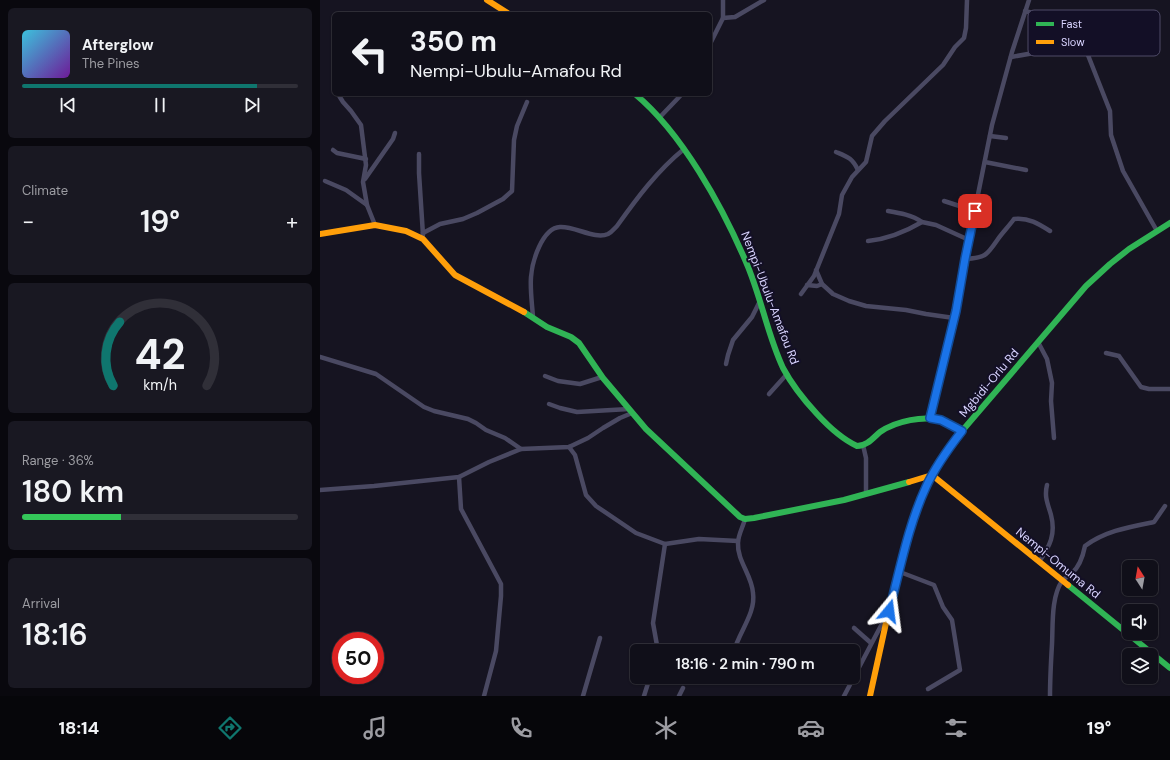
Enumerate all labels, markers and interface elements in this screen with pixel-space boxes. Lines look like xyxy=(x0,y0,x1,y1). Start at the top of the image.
legend xyxy=(1028,10,1160,56)
text: Fast xyxy=(1061,17,1082,31)
text: 350 m xyxy=(410,23,497,60)
icon: left xyxy=(344,28,396,80)
text: Afterglow xyxy=(82,35,154,55)
text: Slow xyxy=(1061,35,1085,49)
text: The Pines xyxy=(82,55,140,72)
text: Nempi-Ubulu-Amafou Rd xyxy=(410,59,622,83)
icon: previous xyxy=(57,94,79,116)
icon: pause xyxy=(149,94,171,116)
icon: next xyxy=(241,94,263,116)
text: Climate xyxy=(22,182,68,199)
pin xyxy=(958,194,992,228)
icon: arrive xyxy=(964,200,986,222)
text: 19° xyxy=(140,202,180,241)
text: − xyxy=(22,207,34,236)
text: + xyxy=(286,207,298,236)
street label: Nempi-Ubulu-Amafou Rd xyxy=(737,229,803,367)
text: 42 xyxy=(134,328,186,382)
street label: Mgbidi-Orlu Rd xyxy=(956,345,1022,421)
text: km/h xyxy=(143,376,177,394)
text: Range · 36% xyxy=(22,452,94,469)
text: 180 km xyxy=(22,472,124,511)
street label: Nempi-Omuma Rd xyxy=(1012,524,1104,602)
north arrow xyxy=(1122,560,1158,596)
map controls xyxy=(1122,560,1158,684)
position arrow xyxy=(868,590,910,632)
text: Arrival xyxy=(22,595,60,612)
button: sound xyxy=(1122,604,1158,640)
text: 18:16 xyxy=(22,615,88,654)
speed limit sign: 50 xyxy=(332,632,384,684)
button: layers xyxy=(1122,648,1158,684)
text: 18:16 · 2 min · 790 m xyxy=(675,654,815,674)
icon: directions xyxy=(216,714,244,742)
icon: music xyxy=(361,714,389,742)
icon: phone xyxy=(507,714,535,742)
icon: climate xyxy=(652,714,680,742)
icon: car xyxy=(797,714,825,742)
icon: filters xyxy=(942,714,970,742)
text: 18:14 xyxy=(59,716,99,740)
text: 19° xyxy=(1087,716,1111,740)

